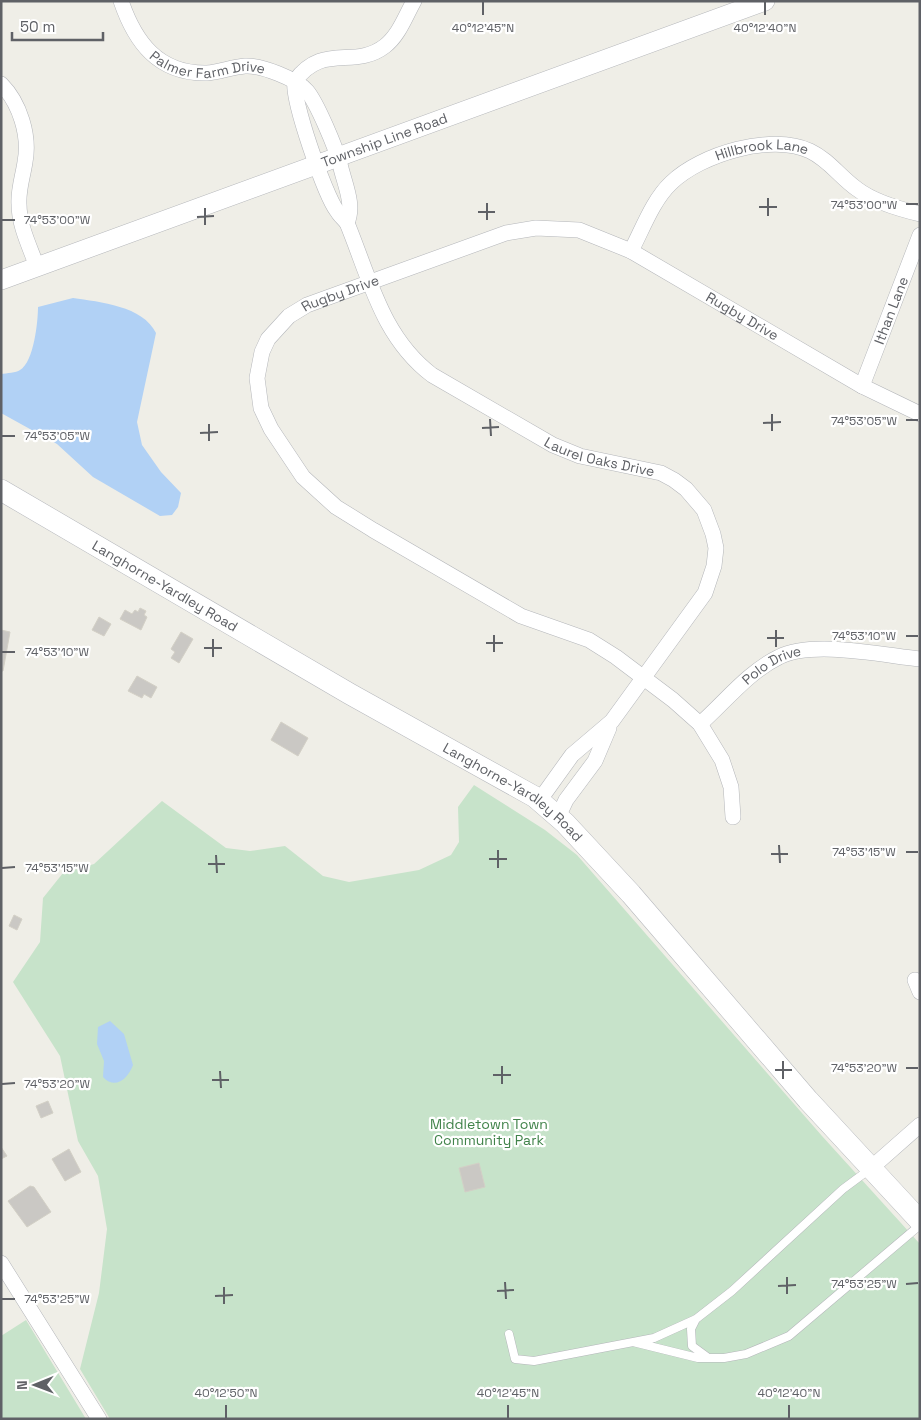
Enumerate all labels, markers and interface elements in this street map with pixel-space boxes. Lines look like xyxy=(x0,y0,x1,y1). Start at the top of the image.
scale bar xyxy=(12,10,104,42)
text: 50 m xyxy=(20,17,55,36)
text: 40°12'45"N xyxy=(452,20,514,36)
text: 40°12'40"N xyxy=(734,20,796,36)
street label: Palmer Farm Drive xyxy=(146,47,267,82)
street label: Township Line Road xyxy=(319,109,450,171)
street label: Hillbrook Lane xyxy=(713,135,811,165)
text: 74°53'00"W xyxy=(831,197,898,213)
text: 74°53'00"W xyxy=(24,212,91,228)
street label: Rugby Drive xyxy=(298,271,381,316)
street label: Ithan Lane xyxy=(870,274,912,347)
street label: Rugby Drive xyxy=(703,288,782,344)
text: 74°53'05"W xyxy=(831,413,898,429)
text: 74°53'05"W xyxy=(24,428,91,444)
street label: Laurel Oaks Drive xyxy=(541,433,656,480)
street label: Langhorne-Yardley Road xyxy=(89,536,241,635)
text: 74°53'10"W xyxy=(832,628,896,644)
street label: Polo Drive xyxy=(738,642,803,688)
text: 74°53'10"W xyxy=(25,644,89,660)
street label: Langhorne-Yardley Road xyxy=(440,739,587,845)
text: 74°53'15"W xyxy=(832,844,896,860)
text: 74°53'15"W xyxy=(25,860,89,876)
text: 74°53'20"W xyxy=(831,1060,898,1076)
text: 74°53'20"W xyxy=(24,1076,91,1092)
park label: Middletown Town Community Park xyxy=(430,1115,548,1149)
text: 74°53'25"W xyxy=(831,1276,897,1292)
text: 74°53'25"W xyxy=(24,1291,90,1307)
north arrow xyxy=(10,1360,60,1410)
text: N xyxy=(13,1380,31,1390)
text: 40°12'50"N xyxy=(195,1385,257,1401)
text: 40°12'45"N xyxy=(477,1385,539,1401)
text: 40°12'40"N xyxy=(758,1385,820,1401)

